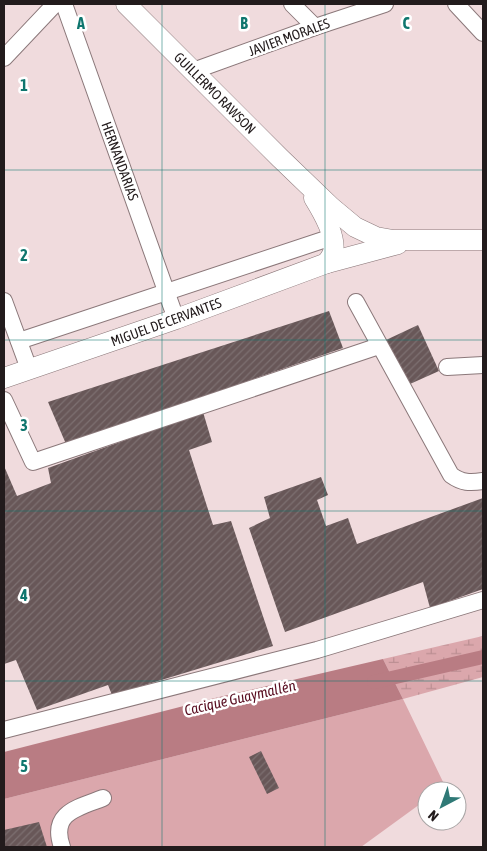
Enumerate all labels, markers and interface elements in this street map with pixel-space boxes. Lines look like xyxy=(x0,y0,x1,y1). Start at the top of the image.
text: A xyxy=(76,14,85,32)
text: B xyxy=(240,14,248,32)
text: C xyxy=(402,14,410,32)
street label: JAVIER MORALES xyxy=(246,15,332,59)
street label: GUILLERMO RAWSON xyxy=(171,49,259,137)
text: 1 xyxy=(20,76,28,94)
street label: HERNANDARIAS xyxy=(98,120,142,203)
text: 2 xyxy=(20,246,28,264)
street label: MIGUEL DE CERVANTES xyxy=(109,295,224,349)
text: 3 xyxy=(20,416,28,434)
text: 4 xyxy=(19,586,28,604)
water label: Cacique Guaymallén xyxy=(182,676,297,719)
text: 5 xyxy=(20,757,28,775)
north arrow xyxy=(417,781,467,831)
text: N xyxy=(425,807,442,825)

